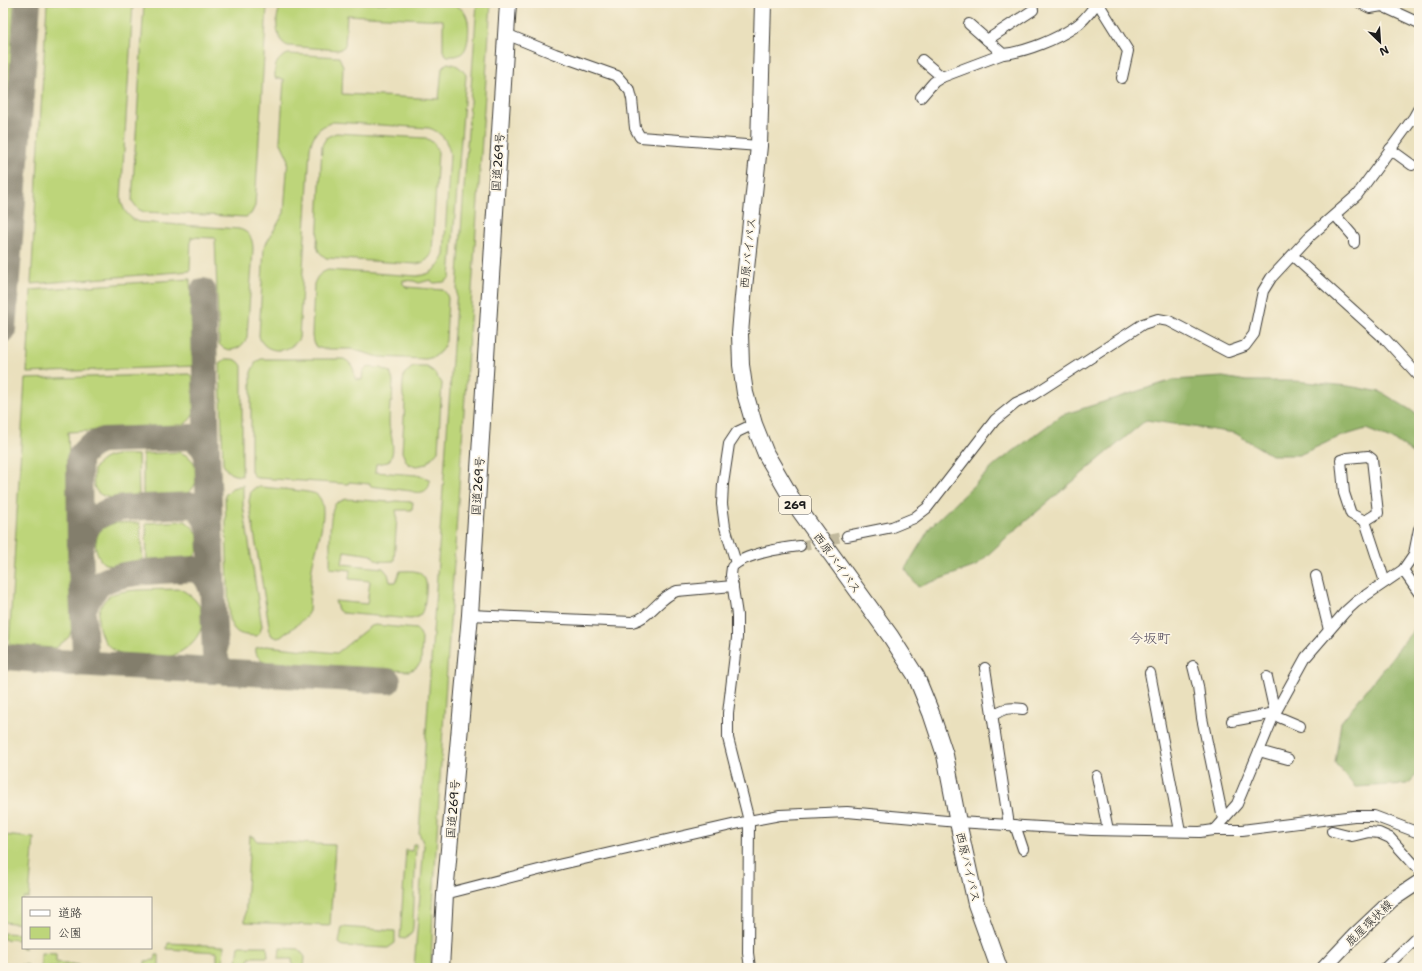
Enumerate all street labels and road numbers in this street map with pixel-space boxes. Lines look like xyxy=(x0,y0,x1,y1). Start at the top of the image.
street label: 国道269号 xyxy=(488,132,508,192)
street label: 西原バイパス xyxy=(736,216,760,290)
street label: 国道269号 xyxy=(468,456,488,516)
road number: 269 xyxy=(779,496,811,514)
street label: 西原バイパス xyxy=(809,529,865,597)
street label: 国道269号 xyxy=(442,779,464,839)
street label: 西原バイパス xyxy=(952,830,984,904)
street label: 鹿屋環状線 xyxy=(1342,896,1396,950)

